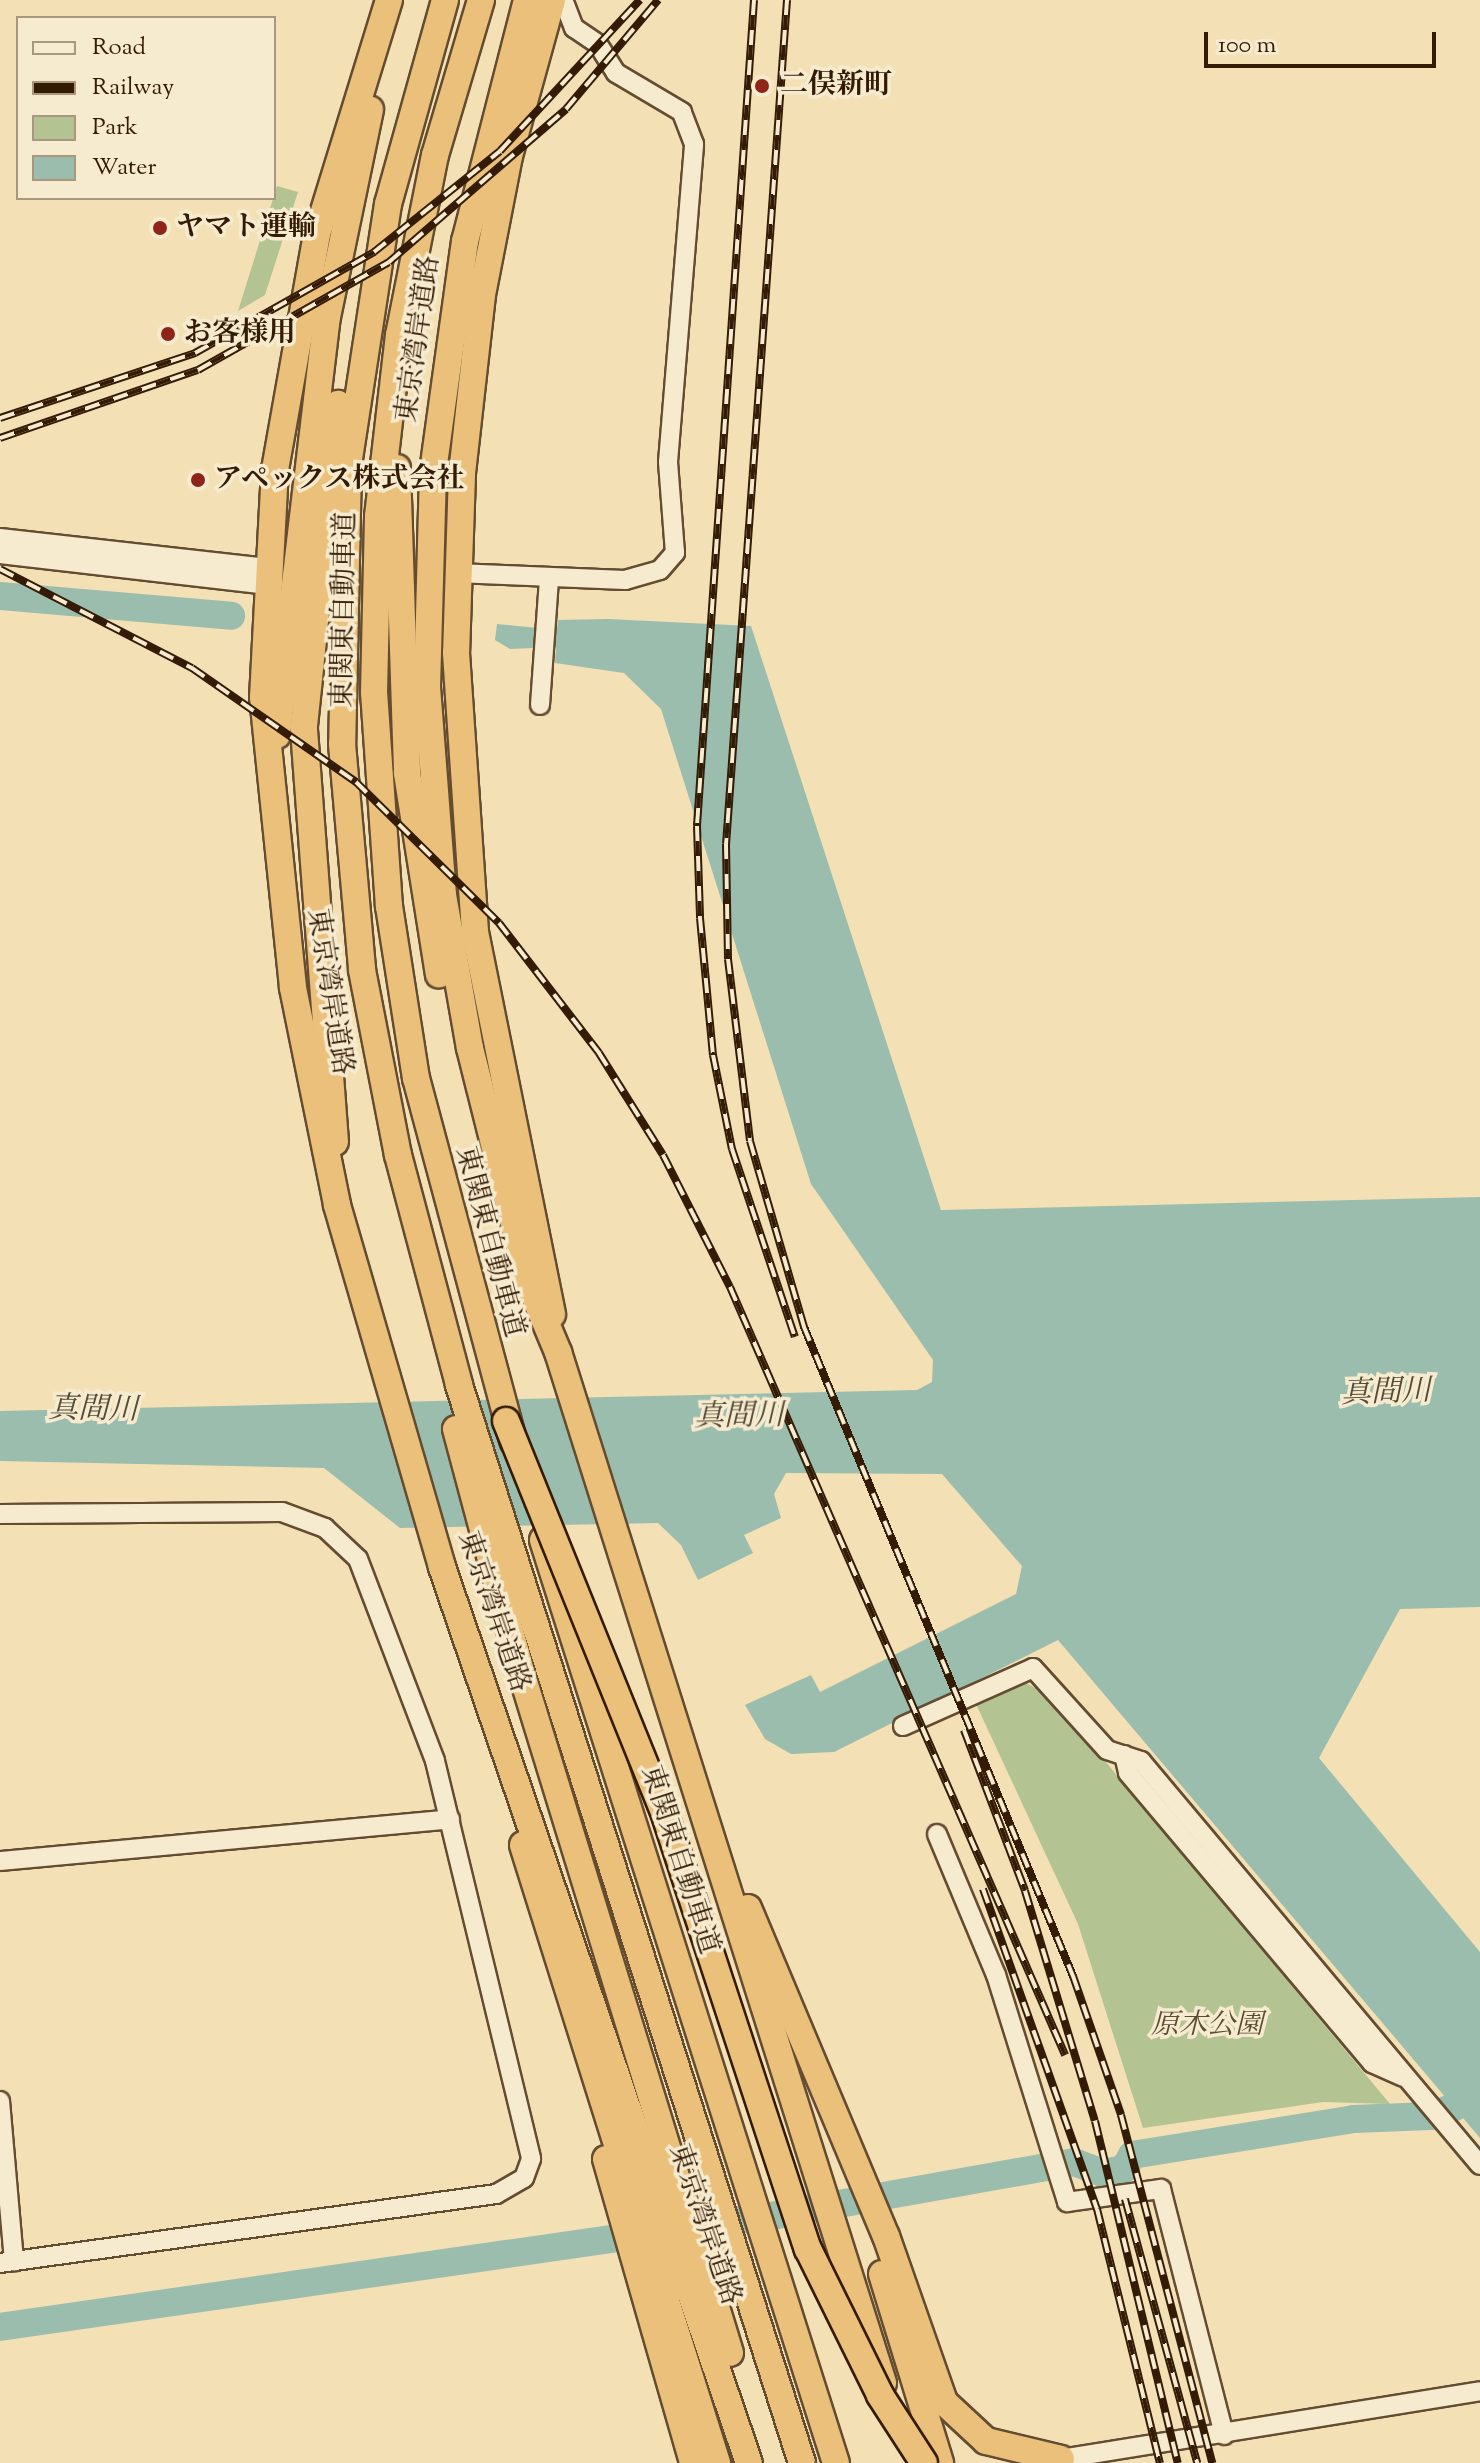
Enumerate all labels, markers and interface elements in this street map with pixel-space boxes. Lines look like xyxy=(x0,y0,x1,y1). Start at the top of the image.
legend xyxy=(16,16,276,200)
scale bar xyxy=(1208,16,1440,66)
text: 100 m xyxy=(1218,29,1276,63)
text: Road xyxy=(92,31,146,65)
place label: 二俣新町 xyxy=(780,69,892,103)
text: Railway xyxy=(92,71,174,105)
marker: 二俣新町 xyxy=(751,75,773,97)
text: Park xyxy=(92,111,138,145)
text: Water xyxy=(92,151,156,185)
place label: ヤマト運輸 xyxy=(176,211,316,245)
marker: ヤマト運輸 xyxy=(151,219,169,237)
street label: 東京湾岸道路 xyxy=(391,253,447,425)
place label: お客様用 xyxy=(184,317,296,351)
marker: お客様用 xyxy=(159,325,177,343)
place label: アペックス株式会社 xyxy=(214,463,466,497)
marker: アペックス株式会社 xyxy=(189,471,207,489)
street label: 東関東自動車道 xyxy=(326,512,364,708)
street label: 東京湾岸道路 xyxy=(299,906,359,1078)
street label: 東関東自動車道 xyxy=(447,1143,531,1341)
water label: 真間川 xyxy=(1340,1374,1432,1414)
water label: 真間川 xyxy=(48,1392,138,1430)
water label: 真間川 xyxy=(694,1399,784,1437)
street label: 東京湾岸道路 xyxy=(450,1527,536,1697)
street label: 東関東自動車道 xyxy=(633,1762,725,1958)
park label: 原木公園 xyxy=(1151,2009,1263,2043)
street label: 東京湾岸道路 xyxy=(661,2140,747,2310)

